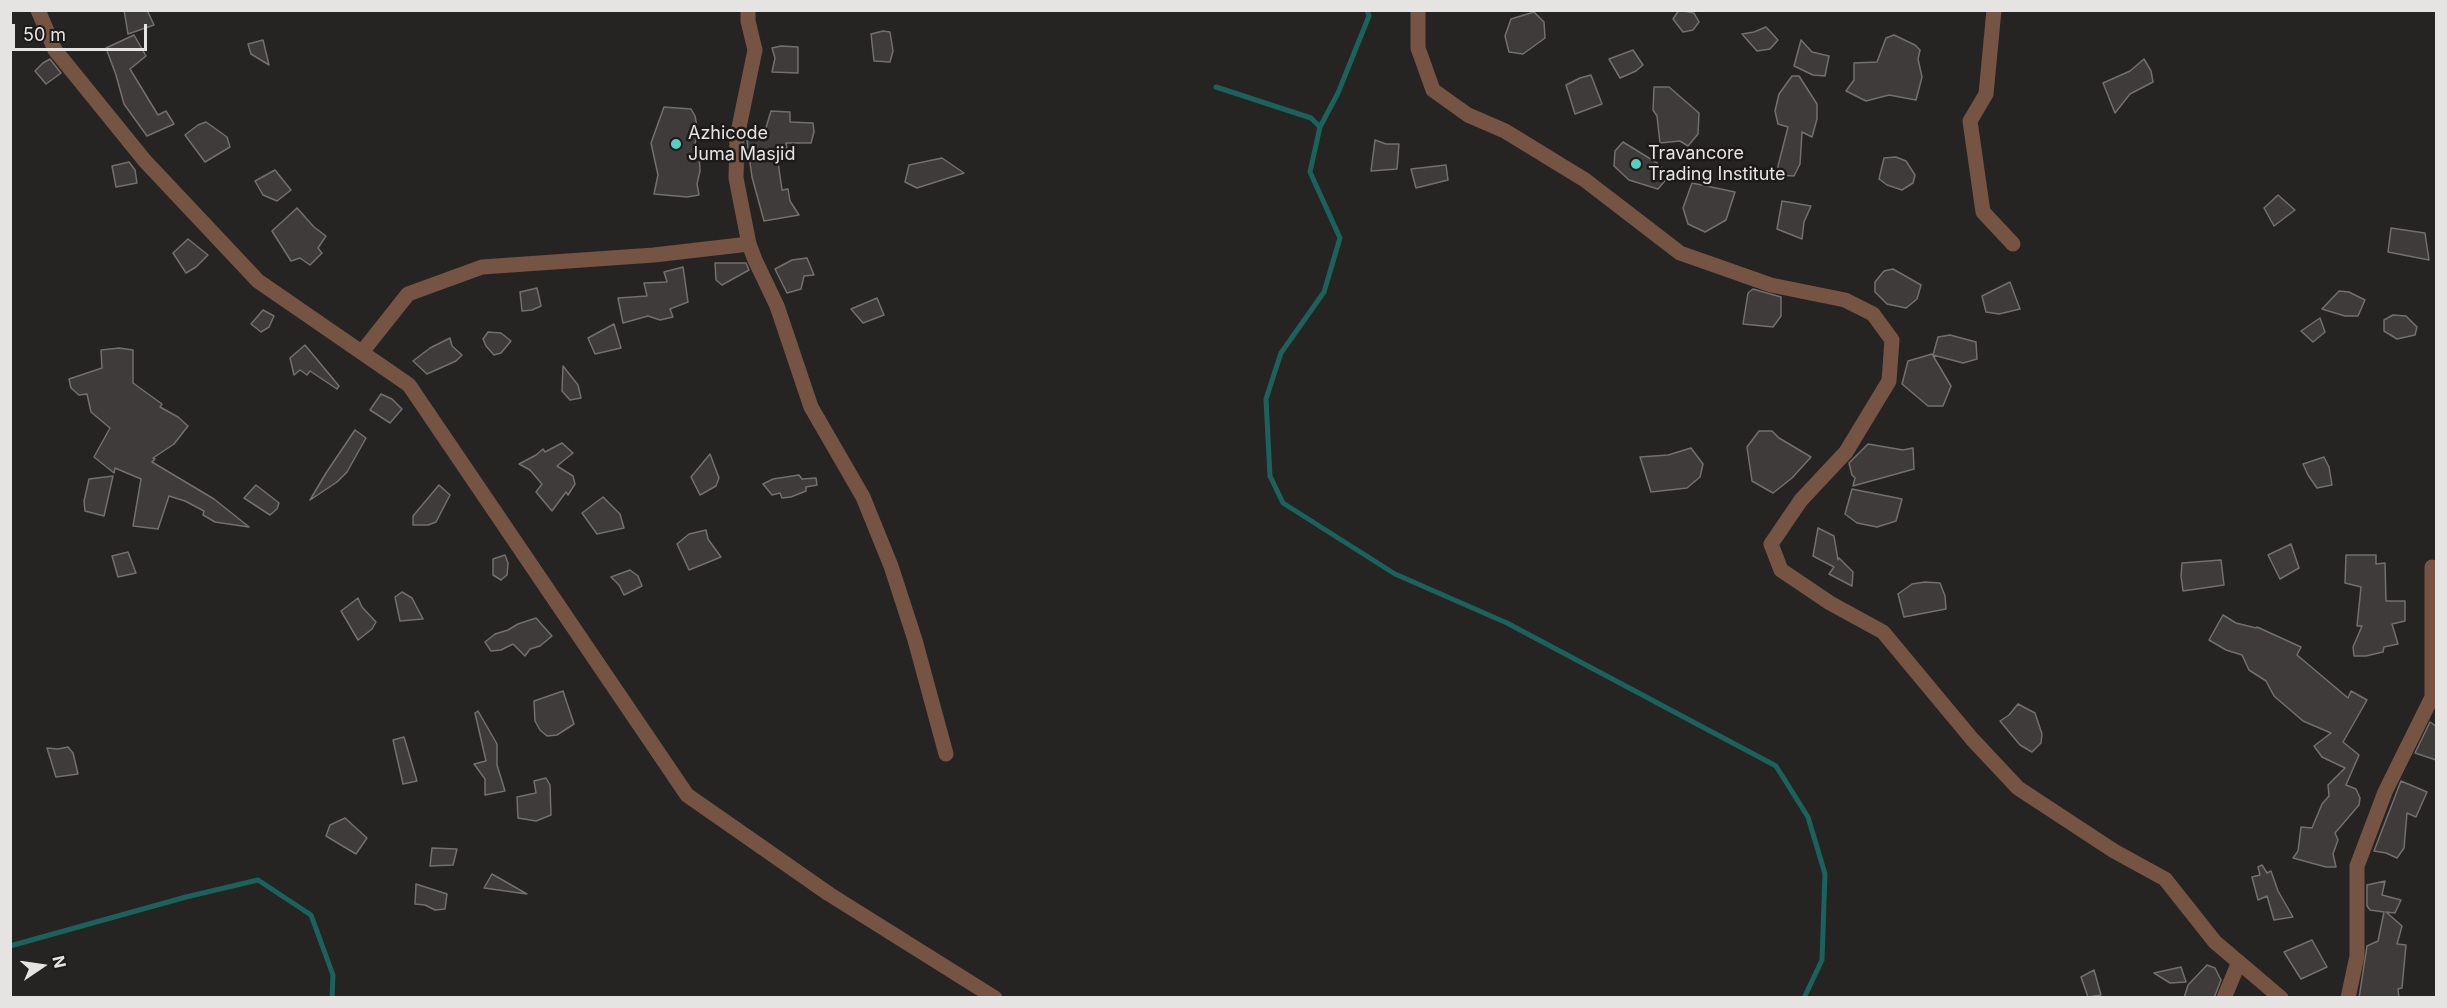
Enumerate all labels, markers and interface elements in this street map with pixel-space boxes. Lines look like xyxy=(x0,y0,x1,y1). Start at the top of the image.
scale bar xyxy=(15,12,150,50)
text: 50 m xyxy=(23,24,66,45)
place label: Azhicode Juma Masjid xyxy=(688,123,795,166)
marker: Azhicode Juma Masjid xyxy=(669,137,683,151)
place label: Travancore Trading Institute xyxy=(1648,143,1786,186)
marker: Travancore Trading Institute xyxy=(1629,157,1643,171)
north arrow xyxy=(12,936,72,996)
text: N xyxy=(48,954,71,970)

